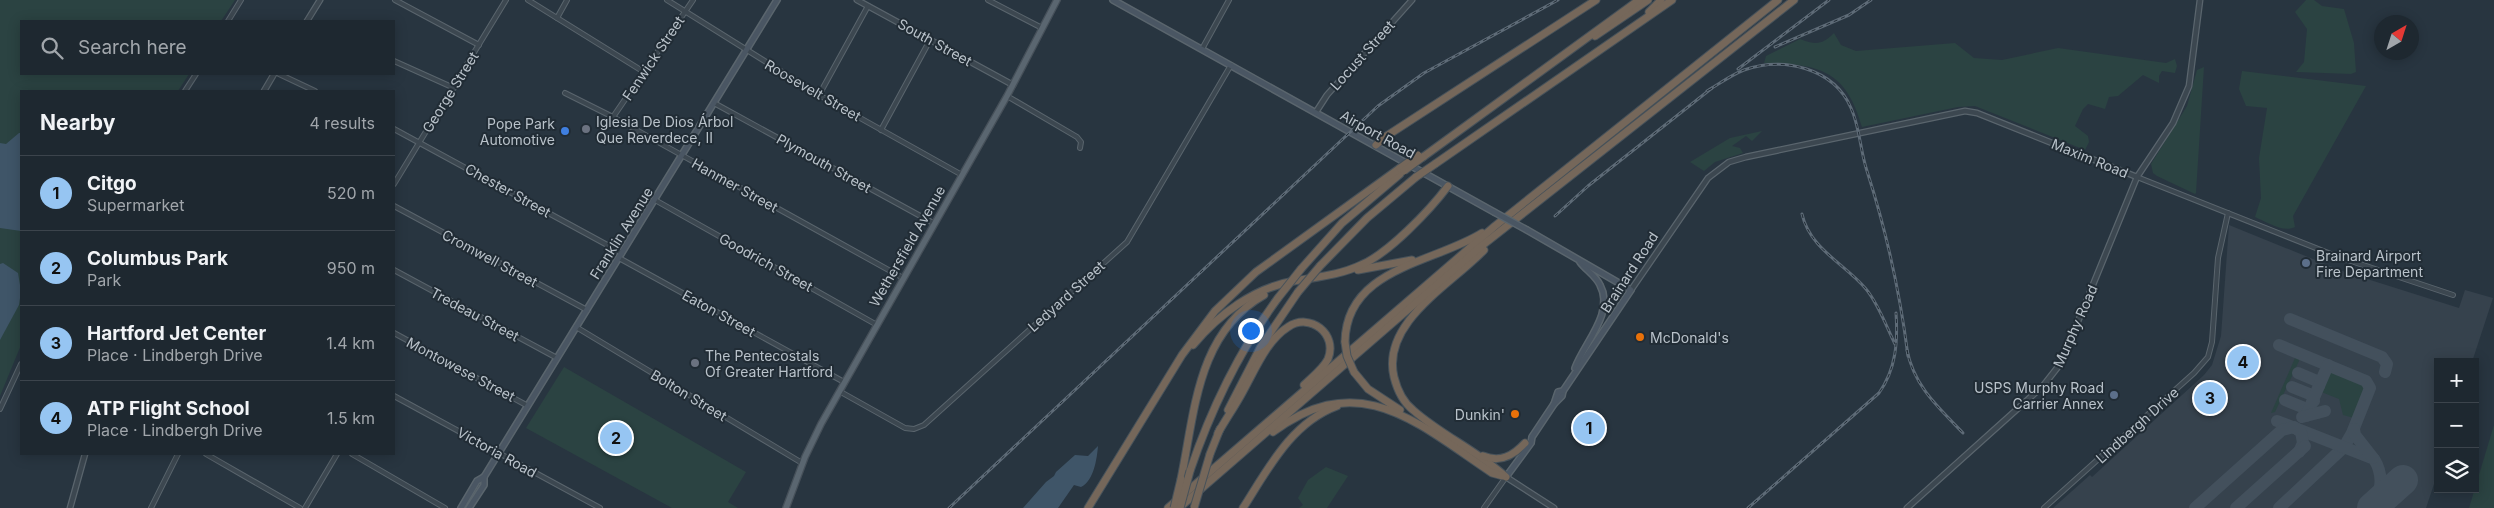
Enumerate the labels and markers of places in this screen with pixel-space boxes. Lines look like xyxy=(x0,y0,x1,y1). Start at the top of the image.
place label: Iglesia De Dios Árbol Que Reverdece, II xyxy=(596,113,733,146)
place label: Pope Park Automotive xyxy=(480,115,555,148)
marker: Iglesia De Dios Árbol Que Reverdece, II xyxy=(580,123,592,135)
marker: Pope Park Automotive xyxy=(559,125,571,137)
place label: Brainard Airport Fire Department xyxy=(2316,247,2423,280)
marker: Brainard Airport Fire Department xyxy=(2300,257,2312,269)
place label: McDonald's xyxy=(1650,329,1729,346)
marker: McDonald's xyxy=(1634,331,1646,343)
pin: 4 xyxy=(2227,343,2259,381)
place label: The Pentecostals Of Greater Hartford xyxy=(705,347,833,380)
marker: The Pentecostals Of Greater Hartford xyxy=(689,357,701,369)
place label: USPS Murphy Road Carrier Annex xyxy=(1974,379,2104,412)
pin: 3 xyxy=(2194,379,2226,417)
marker: USPS Murphy Road Carrier Annex xyxy=(2108,389,2120,401)
place label: Dunkin' xyxy=(1455,406,1505,423)
marker: Dunkin' xyxy=(1509,408,1521,420)
pin: 1 xyxy=(1573,409,1605,447)
pin: 2 xyxy=(600,419,632,457)

